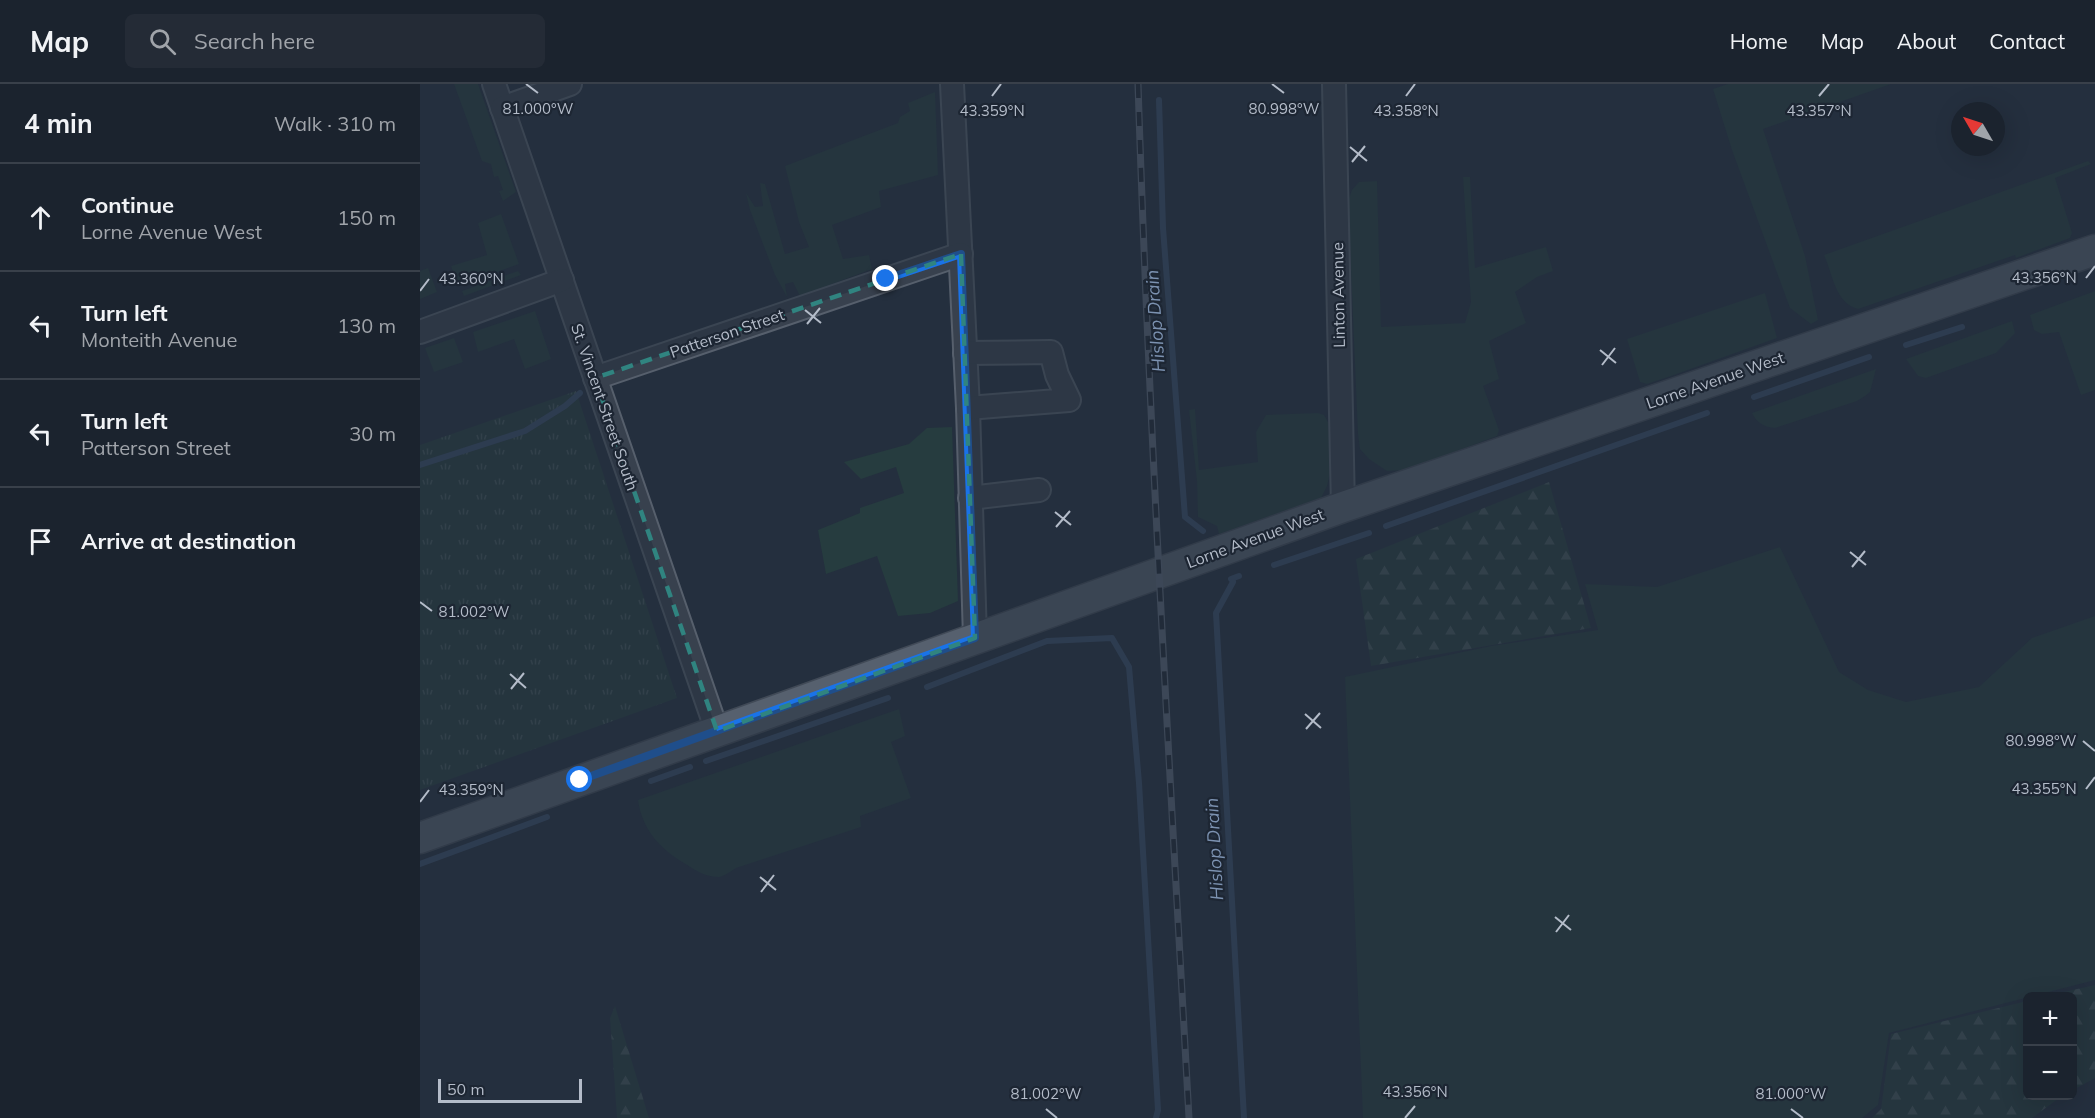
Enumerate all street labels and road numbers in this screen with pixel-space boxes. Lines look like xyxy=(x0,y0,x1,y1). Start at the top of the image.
street label: Linton Avenue xyxy=(1327,242,1349,348)
street label: Patterson Street xyxy=(667,304,787,362)
street label: St. Vincent Street South xyxy=(567,321,643,493)
street label: Lorne Avenue West xyxy=(1643,347,1787,413)
street label: Lorne Avenue West xyxy=(1184,504,1327,572)

